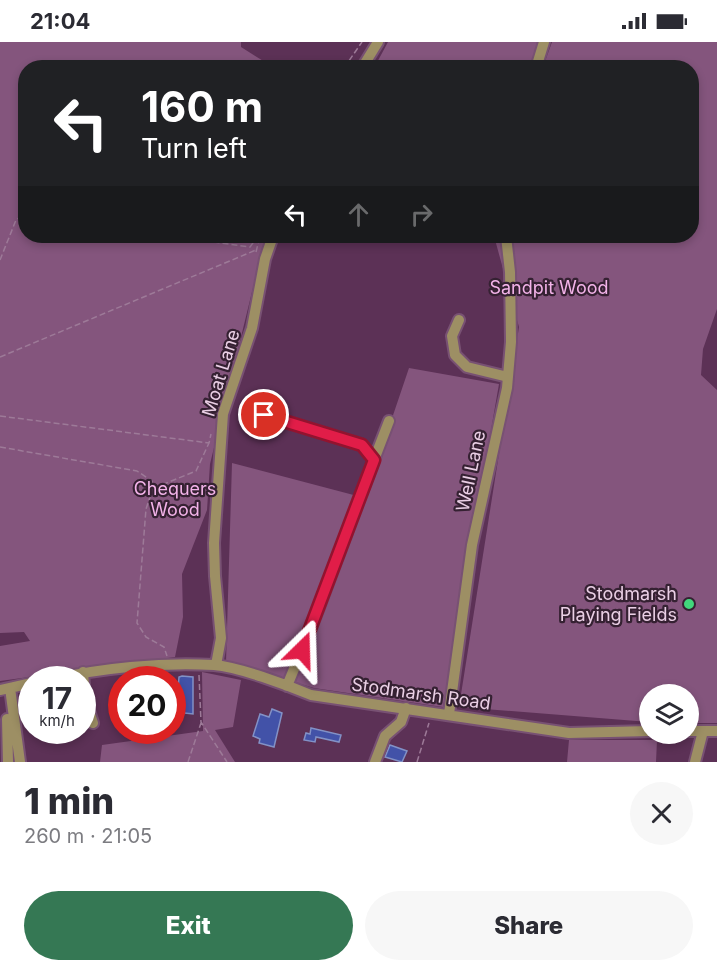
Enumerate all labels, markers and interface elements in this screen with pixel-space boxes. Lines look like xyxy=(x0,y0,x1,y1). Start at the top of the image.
text: 21:04 xyxy=(30,8,90,34)
text: 160 m xyxy=(141,81,263,132)
icon: left xyxy=(42,84,120,162)
text: Turn left xyxy=(141,132,247,165)
icon: left xyxy=(279,198,312,231)
icon: ahead xyxy=(342,198,375,231)
icon: right xyxy=(405,198,438,231)
park label: Sandpit Wood xyxy=(489,277,609,298)
street label: Moat Lane xyxy=(197,327,244,419)
pin xyxy=(238,389,289,440)
icon: arrive xyxy=(247,398,280,431)
street label: Well Lane xyxy=(452,428,489,513)
park label: Chequers Wood xyxy=(134,478,216,520)
place label: Stodmarsh Playing Fields xyxy=(560,583,677,625)
marker: Stodmarsh Playing Fields xyxy=(682,597,696,611)
position arrow xyxy=(270,618,334,682)
speed limit sign: 20 xyxy=(108,666,186,744)
street label: Stodmarsh Road xyxy=(350,673,492,714)
text: 17 xyxy=(42,680,72,716)
map controls xyxy=(639,684,699,744)
button: layers xyxy=(639,684,699,744)
text: km/h xyxy=(39,711,75,730)
text: 1 min xyxy=(24,779,114,823)
button: close xyxy=(630,782,693,845)
text: 260 m · 21:05 xyxy=(24,824,152,848)
button: Exit xyxy=(24,891,353,960)
button: Share xyxy=(365,891,693,960)

